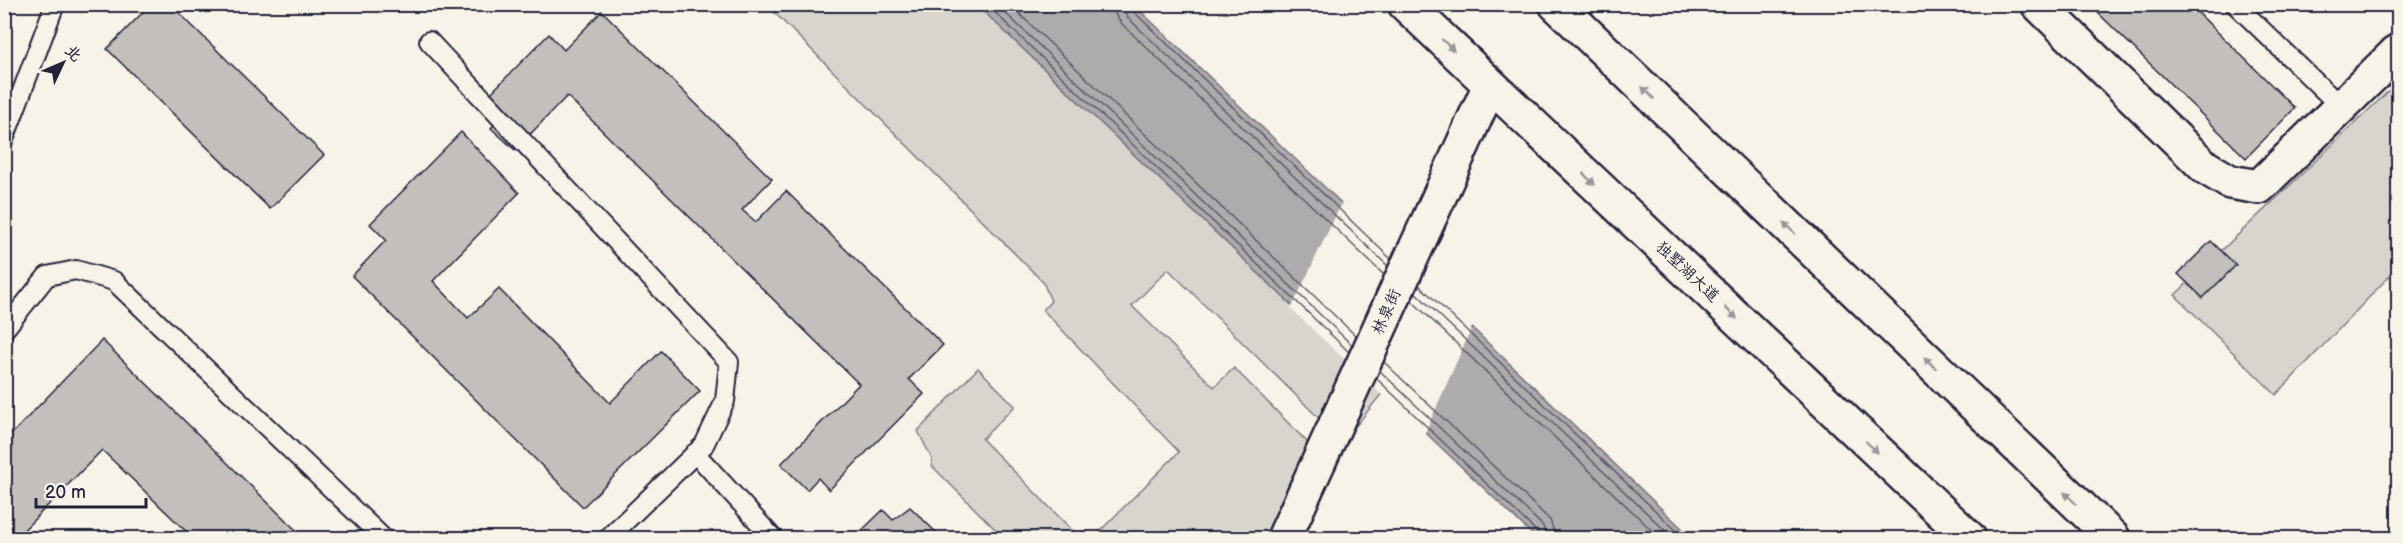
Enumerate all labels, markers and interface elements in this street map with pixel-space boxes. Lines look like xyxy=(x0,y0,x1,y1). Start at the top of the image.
north arrow xyxy=(33,33,93,93)
one-way arrow xyxy=(1440,38,1455,51)
text: 北 xyxy=(60,41,85,66)
one-way arrow xyxy=(1641,86,1656,100)
one-way arrow xyxy=(1582,172,1597,186)
one-way arrow xyxy=(1781,221,1796,235)
street label: 独墅湖大道 xyxy=(1651,238,1723,306)
street label: 林泉街 xyxy=(1369,286,1405,338)
one-way arrow xyxy=(1723,306,1738,319)
one-way arrow xyxy=(1922,356,1937,370)
one-way arrow xyxy=(1865,440,1879,454)
scale bar xyxy=(36,471,146,509)
text: 20 m xyxy=(45,482,86,503)
one-way arrow xyxy=(2063,491,2078,505)

